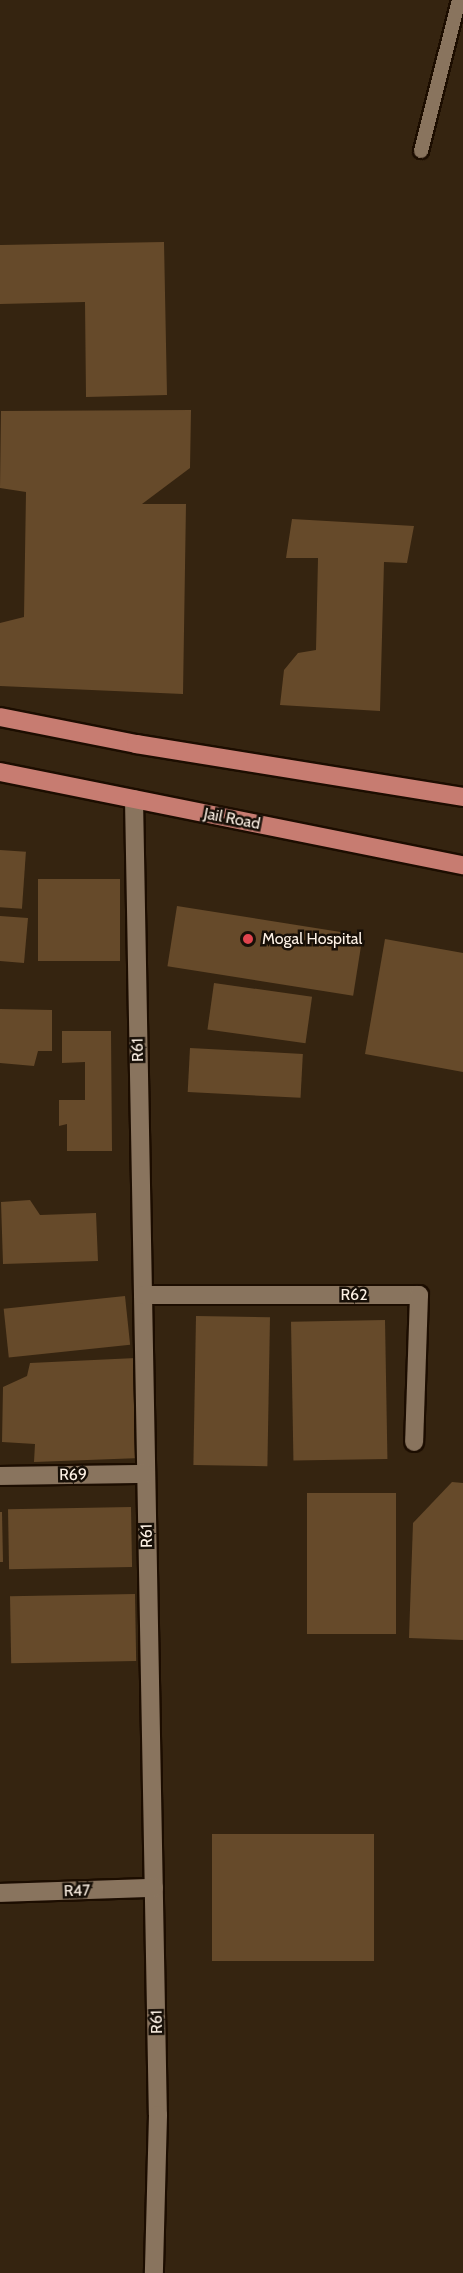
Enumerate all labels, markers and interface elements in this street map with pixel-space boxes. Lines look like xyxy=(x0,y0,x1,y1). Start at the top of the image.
street label: Jail Road xyxy=(202,804,262,834)
place label: Mogal Hospital xyxy=(262,929,362,949)
marker: Mogal Hospital xyxy=(239,930,257,948)
street label: R61 xyxy=(128,1038,148,1062)
street label: R62 xyxy=(340,1285,368,1305)
street label: R69 xyxy=(59,1465,87,1485)
street label: R61 xyxy=(137,1524,157,1548)
street label: R47 xyxy=(63,1881,91,1901)
street label: R61 xyxy=(147,2010,167,2034)

